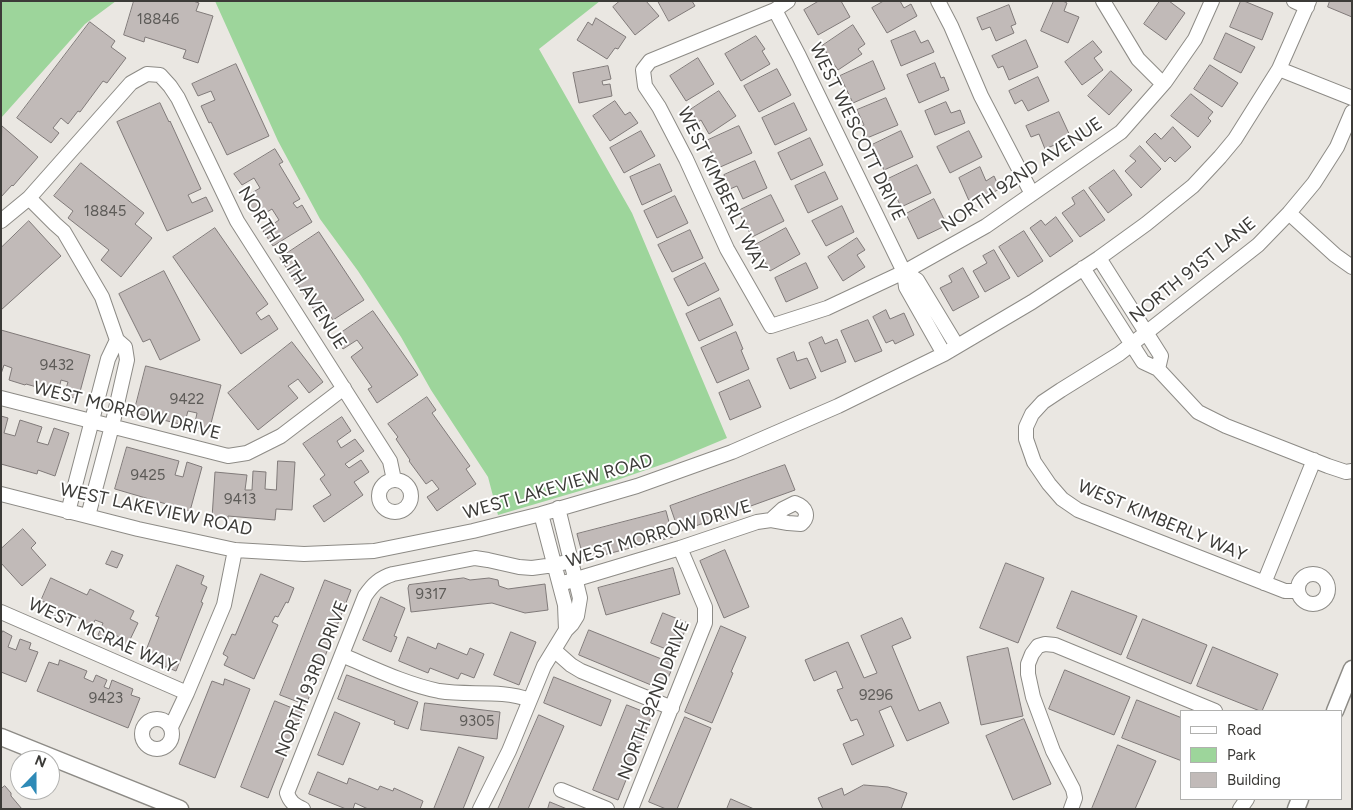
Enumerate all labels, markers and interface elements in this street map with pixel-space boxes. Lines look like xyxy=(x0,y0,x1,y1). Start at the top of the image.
house number: 18846 xyxy=(137,11,179,29)
street label: WEST WESCOTT DRIVE xyxy=(805,40,909,224)
street label: WEST KIMBERLY WAY xyxy=(673,104,771,276)
street label: NORTH 92ND AVENUE xyxy=(937,113,1107,237)
street label: NORTH 94TH AVENUE xyxy=(233,183,351,353)
house number: 18845 xyxy=(84,203,126,221)
street label: NORTH 91ST LANE xyxy=(1126,212,1260,328)
house number: 9432 xyxy=(40,357,74,375)
street label: WEST MORROW DRIVE xyxy=(31,377,223,445)
house number: 9422 xyxy=(170,391,204,409)
street label: WEST LAKEVIEW ROAD xyxy=(461,450,655,524)
house number: 9425 xyxy=(131,467,165,485)
street label: WEST KIMBERLY WAY xyxy=(1074,476,1250,566)
street label: WEST LAKEVIEW ROAD xyxy=(58,479,254,541)
house number: 9413 xyxy=(224,491,256,509)
street label: WEST MORROW DRIVE xyxy=(564,496,754,572)
house number: 9317 xyxy=(416,586,446,604)
street label: WEST MCRAE WAY xyxy=(25,594,179,678)
street label: NORTH 93RD DRIVE xyxy=(271,598,353,760)
street label: NORTH 92ND DRIVE xyxy=(614,617,694,783)
house number: 9296 xyxy=(859,687,893,705)
house number: 9423 xyxy=(89,690,123,708)
legend xyxy=(1180,710,1343,800)
house number: 9305 xyxy=(460,713,494,731)
text: Road xyxy=(1227,721,1262,739)
text: Park xyxy=(1227,746,1256,764)
north arrow xyxy=(10,750,60,800)
text: N xyxy=(32,752,49,771)
text: Building xyxy=(1227,771,1281,789)

